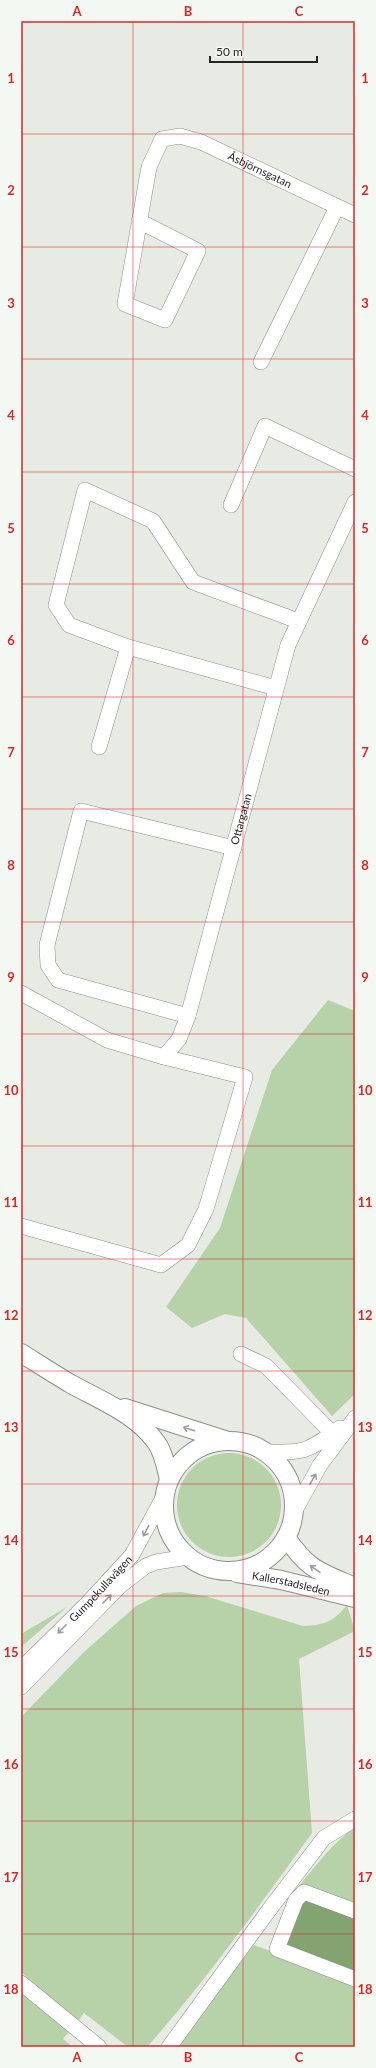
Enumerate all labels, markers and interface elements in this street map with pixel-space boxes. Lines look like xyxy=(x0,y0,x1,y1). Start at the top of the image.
text: A xyxy=(71,3,82,19)
text: B xyxy=(184,3,193,19)
text: C xyxy=(295,3,304,19)
scale bar xyxy=(210,38,317,64)
text: 50 m xyxy=(216,44,243,59)
text: 1 xyxy=(7,70,15,86)
text: 1 xyxy=(361,70,369,86)
street label: Åsbjörnsgatan xyxy=(226,149,294,190)
text: 2 xyxy=(7,182,15,198)
text: 2 xyxy=(361,182,369,198)
text: 3 xyxy=(7,295,15,311)
text: 3 xyxy=(361,295,369,311)
text: 4 xyxy=(7,407,15,423)
text: 4 xyxy=(361,407,369,423)
text: 5 xyxy=(7,520,15,536)
text: 5 xyxy=(361,520,369,536)
text: 6 xyxy=(7,632,15,648)
text: 6 xyxy=(361,632,369,648)
text: 7 xyxy=(7,744,15,760)
text: 7 xyxy=(361,744,369,760)
street label: Ottargatan xyxy=(227,792,254,846)
text: 8 xyxy=(7,857,15,873)
text: 8 xyxy=(361,857,369,873)
text: 9 xyxy=(7,969,15,985)
text: 9 xyxy=(361,969,369,985)
text: 10 xyxy=(3,1082,19,1098)
text: 10 xyxy=(357,1082,373,1098)
text: 11 xyxy=(3,1194,19,1210)
text: 11 xyxy=(357,1194,373,1210)
text: 12 xyxy=(3,1307,19,1323)
text: 12 xyxy=(357,1307,373,1323)
text: 13 xyxy=(3,1419,19,1435)
text: 13 xyxy=(357,1419,373,1435)
one-way arrow xyxy=(183,1425,196,1432)
one-way arrow xyxy=(309,1473,317,1485)
one-way arrow xyxy=(142,1525,149,1537)
text: 14 xyxy=(3,1532,19,1548)
text: 14 xyxy=(357,1532,373,1548)
street label: Gumpekullavägen xyxy=(66,1553,134,1624)
one-way arrow xyxy=(310,1565,321,1573)
street label: Kallerstadsleden xyxy=(251,1568,331,1598)
one-way arrow xyxy=(102,1594,112,1604)
one-way arrow xyxy=(57,1625,67,1634)
text: 15 xyxy=(3,1644,19,1660)
text: 15 xyxy=(357,1644,373,1660)
text: 16 xyxy=(3,1756,19,1772)
text: 16 xyxy=(357,1756,373,1772)
text: 17 xyxy=(3,1869,19,1885)
text: 17 xyxy=(357,1869,373,1885)
text: 18 xyxy=(3,1981,19,1997)
text: 18 xyxy=(357,1981,373,1997)
text: A xyxy=(71,2049,82,2065)
text: B xyxy=(184,2049,193,2065)
text: C xyxy=(295,2049,304,2065)

